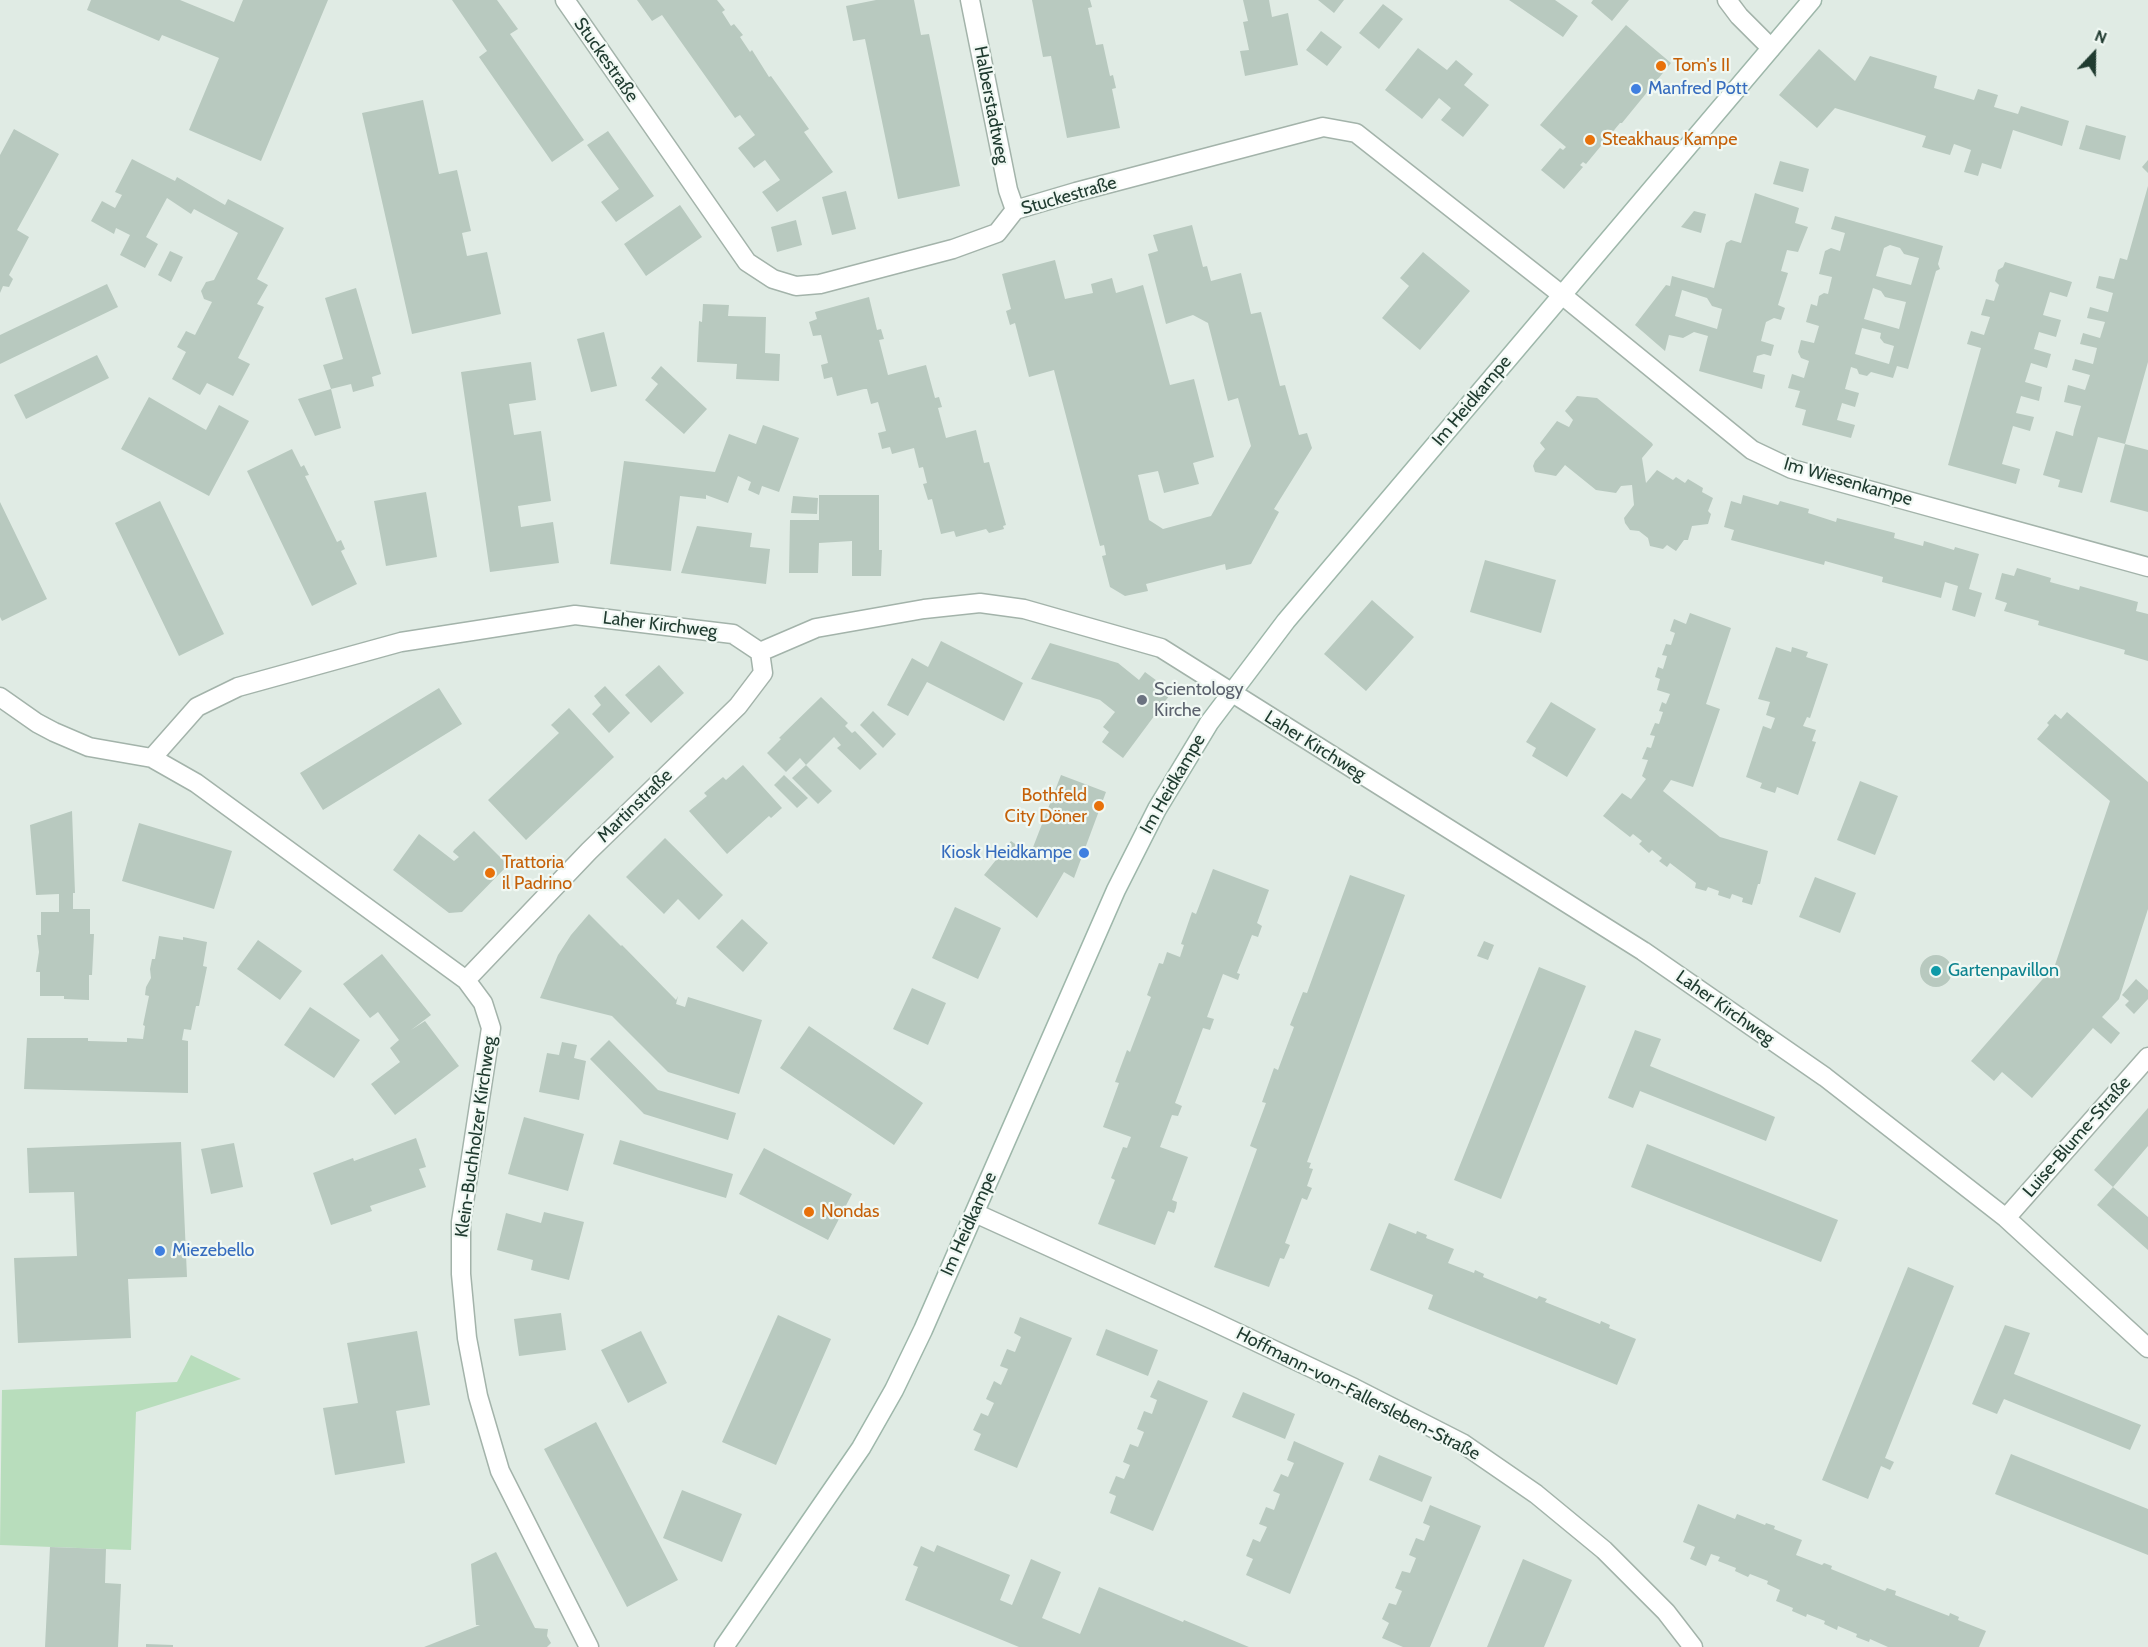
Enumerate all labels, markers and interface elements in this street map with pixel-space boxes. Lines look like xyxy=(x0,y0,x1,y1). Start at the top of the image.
street label: Stuckestraße xyxy=(569,14,643,106)
north arrow xyxy=(2064,24,2124,84)
text: N xyxy=(2092,26,2110,48)
street label: Halberstadtweg xyxy=(969,44,1013,166)
place label: Tom's II xyxy=(1673,55,1730,77)
marker: Tom's II xyxy=(1654,59,1668,73)
place label: Manfred Pott xyxy=(1648,78,1748,100)
marker: Manfred Pott xyxy=(1629,82,1643,96)
place label: Steakhaus Kampe xyxy=(1602,129,1737,151)
marker: Steakhaus Kampe xyxy=(1583,133,1597,147)
street label: Stuckestraße xyxy=(1019,172,1119,220)
street label: Im Heidkampe xyxy=(1428,351,1516,451)
street label: Im Wiesenkampe xyxy=(1781,453,1915,511)
street label: Laher Kirchweg xyxy=(602,607,718,643)
place label: Scientology Kirche xyxy=(1154,679,1244,722)
marker: Scientology Kirche xyxy=(1135,693,1149,707)
street label: Laher Kirchweg xyxy=(1260,706,1370,786)
street label: Im Heidkampe xyxy=(1136,730,1210,838)
street label: Martinstraße xyxy=(593,765,677,847)
place label: Bothfeld City Döner xyxy=(1004,785,1087,828)
marker: Bothfeld City Döner xyxy=(1092,799,1106,813)
place label: Kiosk Heidkampe xyxy=(941,842,1072,864)
marker: Kiosk Heidkampe xyxy=(1077,846,1091,860)
place label: Trattoria il Padrino xyxy=(502,852,572,894)
marker: Trattoria il Padrino xyxy=(483,866,497,880)
place label: Gartenpavillon xyxy=(1948,960,2059,982)
marker: Gartenpavillon xyxy=(1929,964,1943,978)
street label: Laher Kirchweg xyxy=(1672,966,1778,1050)
street label: Klein-Buchholzer Kirchweg xyxy=(451,1035,501,1239)
street label: Luise-Blume-Straße xyxy=(2019,1072,2135,1202)
street label: Im Heidkampe xyxy=(936,1169,1002,1279)
place label: Nondas xyxy=(821,1201,879,1223)
marker: Nondas xyxy=(802,1205,816,1219)
place label: Miezebello xyxy=(172,1240,254,1262)
marker: Miezebello xyxy=(153,1244,167,1258)
street label: Hoffmann-von-Fallersleben-Straße xyxy=(1233,1323,1483,1465)

